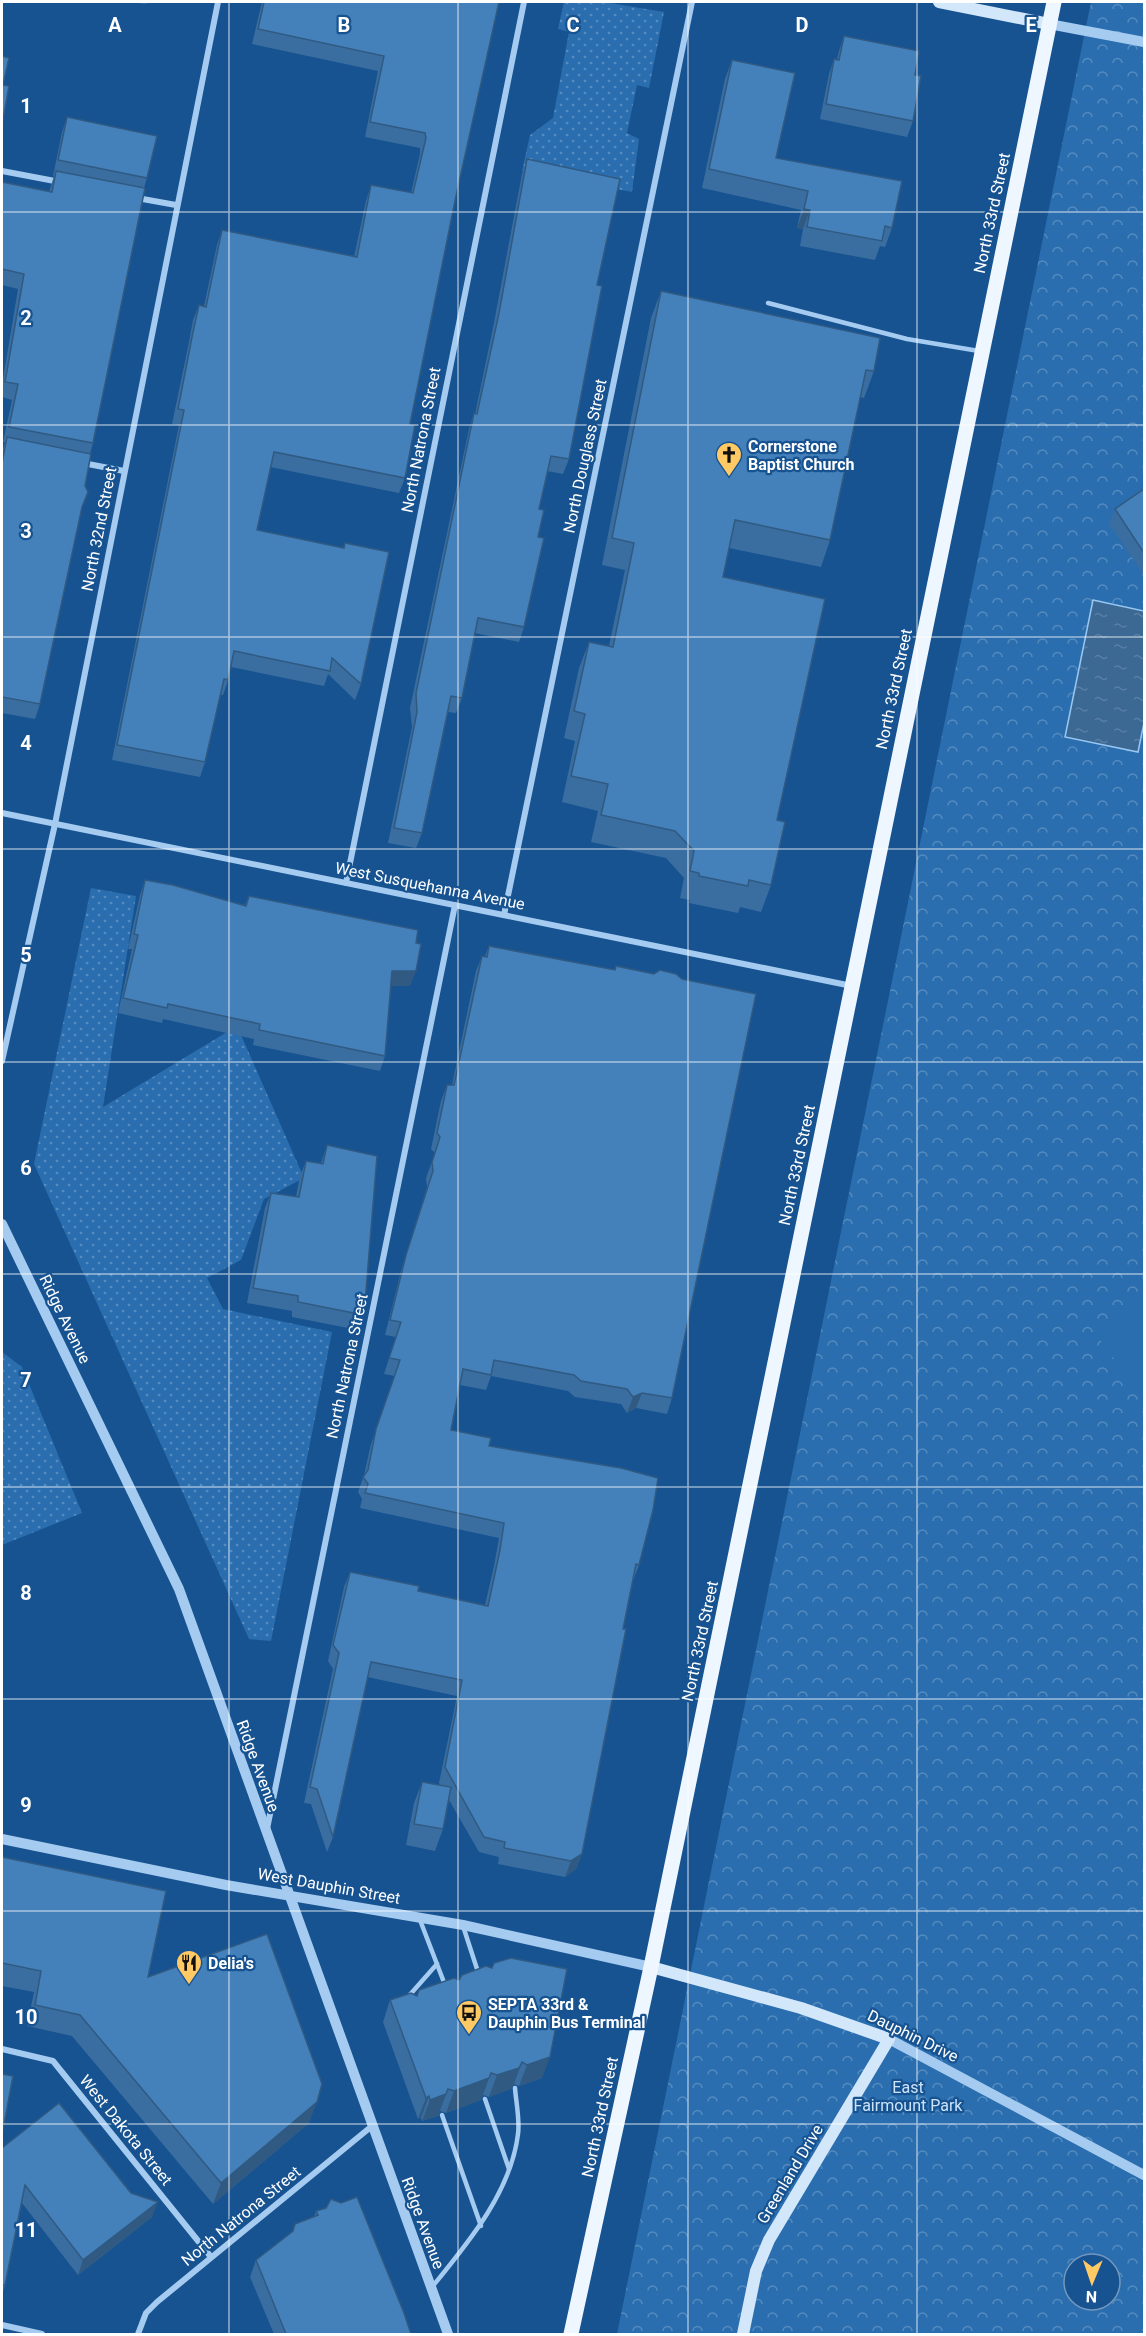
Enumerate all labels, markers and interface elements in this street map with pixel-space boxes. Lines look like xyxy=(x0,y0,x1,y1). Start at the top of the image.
text: A xyxy=(108,13,122,37)
text: B xyxy=(338,13,350,37)
text: C xyxy=(566,13,580,37)
text: D xyxy=(796,13,809,37)
text: E xyxy=(1025,13,1037,37)
text: 1 xyxy=(20,94,32,118)
street label: North 33rd Street xyxy=(970,151,1014,275)
text: 2 xyxy=(20,306,32,330)
street label: North Natrona Street xyxy=(398,366,444,514)
street label: North Douglass Street xyxy=(559,377,611,535)
place label: Cornerstone Baptist Church xyxy=(748,437,854,474)
church icon: Cornerstone Baptist Church xyxy=(714,440,744,478)
street label: North 32nd Street xyxy=(78,465,120,593)
text: 3 xyxy=(20,519,32,543)
street label: North 33rd Street xyxy=(872,627,916,751)
text: 4 xyxy=(20,731,32,755)
street label: West Susquehanna Avenue xyxy=(333,858,527,914)
text: 5 xyxy=(20,943,32,967)
street label: North 33rd Street xyxy=(775,1103,819,1227)
text: 6 xyxy=(20,1156,32,1180)
street label: Ridge Avenue xyxy=(35,1271,95,1367)
street label: North Natrona Street xyxy=(322,1292,372,1440)
text: 7 xyxy=(20,1368,32,1392)
street label: North 33rd Street xyxy=(678,1579,722,1703)
text: 8 xyxy=(20,1581,32,1605)
street label: Ridge Avenue xyxy=(233,1717,283,1815)
text: 9 xyxy=(20,1793,32,1817)
street label: West Dauphin Street xyxy=(256,1864,402,1908)
restaurant icon: Delia's xyxy=(174,1948,204,1986)
place label: Delia's xyxy=(208,1954,254,1973)
place label: SEPTA 33rd & Dauphin Bus Terminal xyxy=(488,1995,646,2032)
bus stop icon: SEPTA 33rd & Dauphin Bus Terminal xyxy=(454,1998,484,2036)
text: 10 xyxy=(15,2005,37,2029)
street label: Dauphin Drive xyxy=(865,2006,961,2066)
street label: North 33rd Street xyxy=(578,2055,622,2179)
street label: West Dakota Street xyxy=(76,2071,176,2189)
park label: East Fairmount Park xyxy=(854,2078,963,2115)
street label: Greenland Drive xyxy=(753,2121,827,2227)
street label: North Natrona Street xyxy=(178,2162,304,2270)
street label: Ridge Avenue xyxy=(398,2174,448,2272)
text: 11 xyxy=(15,2218,37,2242)
north arrow xyxy=(1062,2252,1122,2312)
text: N xyxy=(1086,2287,1097,2306)

